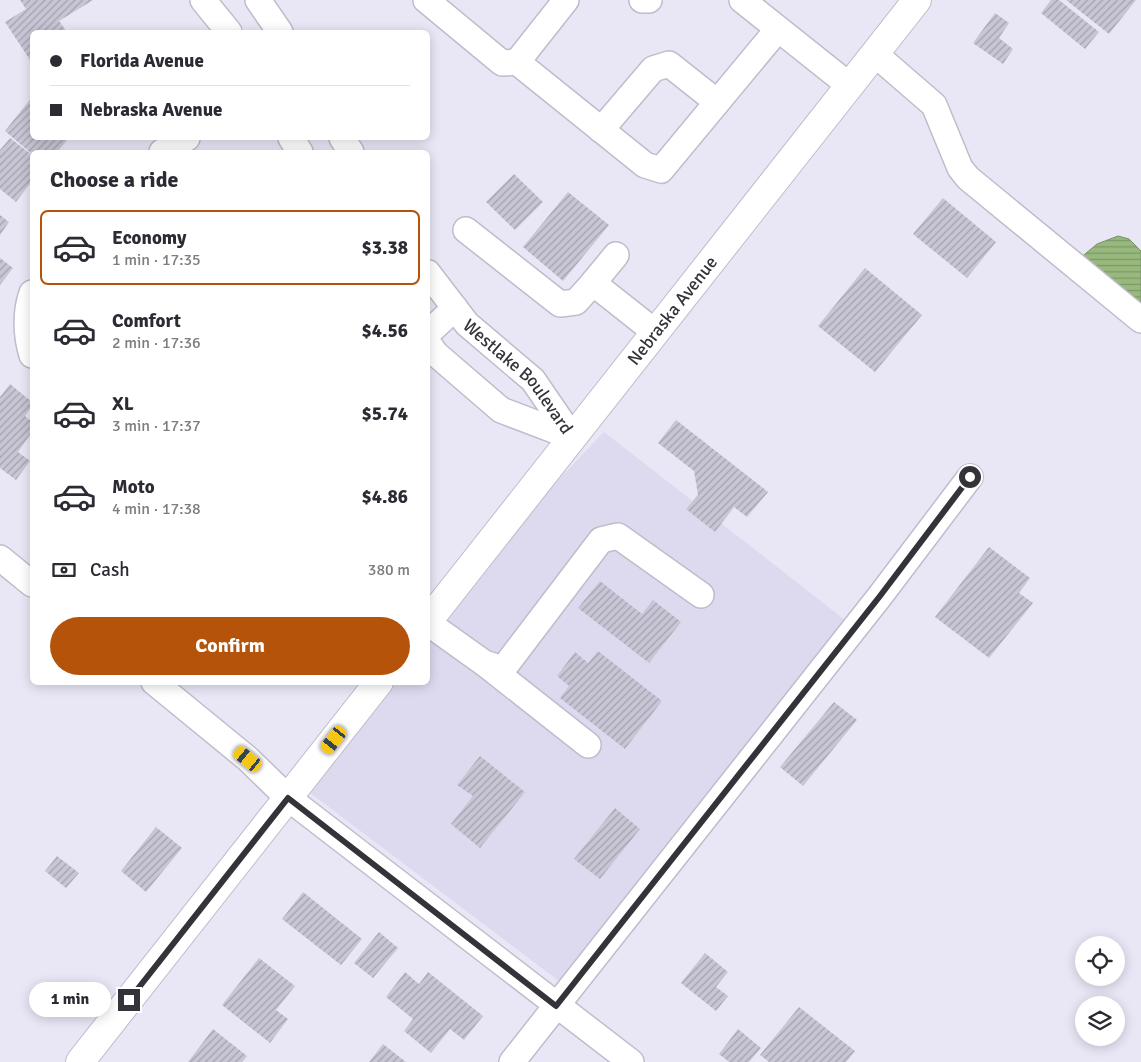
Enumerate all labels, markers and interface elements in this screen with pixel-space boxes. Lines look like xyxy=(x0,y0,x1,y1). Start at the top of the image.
text: Florida Avenue xyxy=(80,49,204,73)
text: Nebraska Avenue xyxy=(80,98,223,122)
text: Choose a ride xyxy=(50,166,178,193)
icon: car xyxy=(52,225,97,270)
text: Economy xyxy=(112,226,186,250)
text: $3.38 xyxy=(362,236,408,260)
text: 1 min · 17:35 xyxy=(112,250,201,270)
street label: Nebraska Avenue xyxy=(623,252,722,370)
icon: car xyxy=(52,308,97,353)
text: Comfort xyxy=(112,309,181,333)
street label: Westlake Boulevard xyxy=(458,314,578,438)
text: $4.56 xyxy=(362,319,408,343)
text: 2 min · 17:36 xyxy=(112,333,201,353)
icon: car xyxy=(52,391,97,436)
text: XL xyxy=(112,392,134,416)
text: $5.74 xyxy=(362,402,408,426)
text: 3 min · 17:37 xyxy=(112,416,201,436)
route start xyxy=(959,466,981,488)
icon: car xyxy=(52,474,97,519)
text: Moto xyxy=(112,475,155,499)
text: $4.86 xyxy=(362,485,408,509)
text: 4 min · 17:38 xyxy=(112,499,201,519)
icon: cash xyxy=(50,556,78,584)
text: Cash xyxy=(90,558,130,582)
text: 380 m xyxy=(368,560,410,580)
button: Confirm xyxy=(50,617,410,675)
car xyxy=(318,724,349,756)
car xyxy=(231,744,264,774)
map controls xyxy=(1075,936,1125,1046)
button: locate xyxy=(1075,936,1125,986)
callout: 1 min xyxy=(29,982,112,1018)
text: 1 min xyxy=(51,989,89,1009)
route end xyxy=(118,989,140,1011)
button: layers xyxy=(1075,996,1125,1046)

